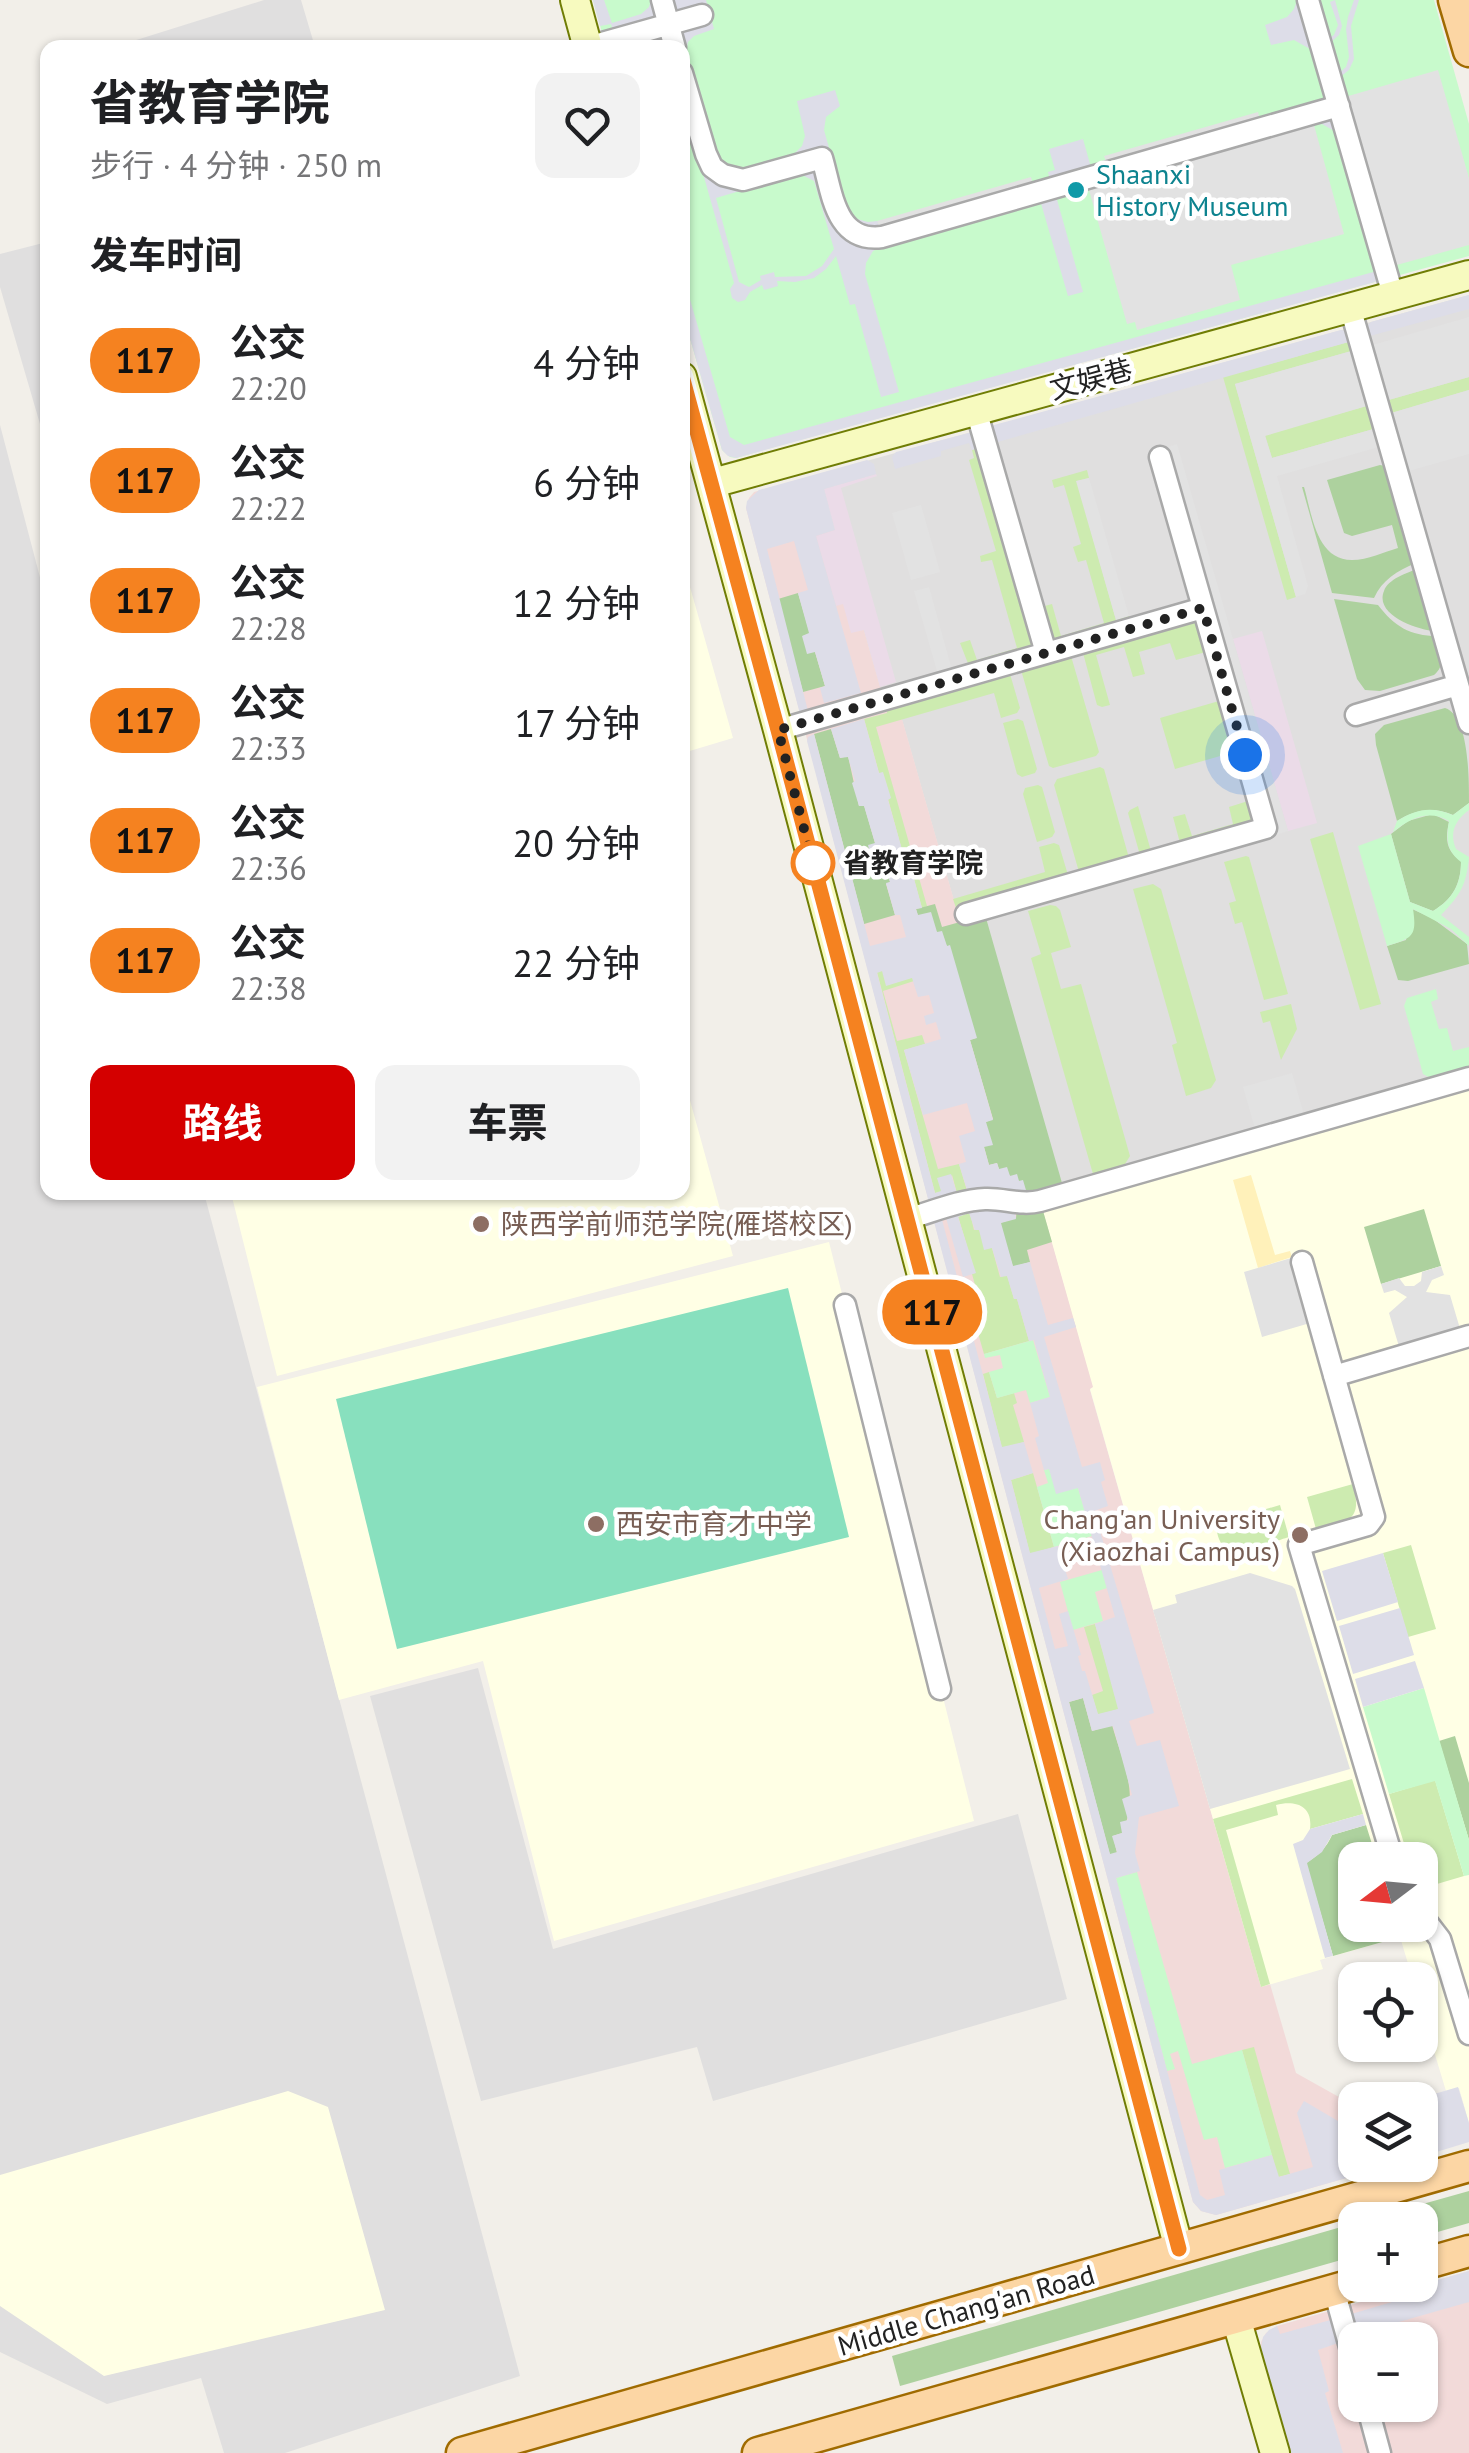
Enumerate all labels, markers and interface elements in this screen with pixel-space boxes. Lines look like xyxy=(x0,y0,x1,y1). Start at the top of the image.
text: 省教育学院 xyxy=(90,71,330,133)
button: heart xyxy=(535,73,640,178)
text: 步行 · 4 分钟 · 250 m xyxy=(90,144,382,186)
place label: Shaanxi History Museum xyxy=(1096,155,1288,224)
marker: Shaanxi History Museum xyxy=(1065,179,1087,201)
text: 发车时间 xyxy=(90,230,242,279)
text: 公交 xyxy=(230,317,306,366)
text: 117 xyxy=(115,337,175,383)
text: 4 分钟 xyxy=(533,338,640,387)
street label: 文娱巷 xyxy=(1046,350,1136,407)
text: 22:20 xyxy=(230,367,307,409)
text: 公交 xyxy=(230,437,306,486)
text: 117 xyxy=(115,457,175,503)
text: 6 分钟 xyxy=(533,458,640,507)
text: 22:22 xyxy=(230,487,307,529)
text: 公交 xyxy=(230,557,306,606)
text: 117 xyxy=(115,577,175,623)
text: 12 分钟 xyxy=(512,578,640,627)
text: 22:28 xyxy=(230,607,307,649)
text: 公交 xyxy=(230,677,306,726)
text: 117 xyxy=(115,697,175,743)
text: 17 分钟 xyxy=(514,698,640,747)
text: 22:33 xyxy=(230,727,307,769)
your location xyxy=(1220,730,1270,780)
text: 公交 xyxy=(230,797,306,846)
text: 117 xyxy=(115,817,175,863)
text: 20 分钟 xyxy=(512,818,640,867)
marker: 省教育学院 xyxy=(792,842,834,884)
place label: 省教育学院 xyxy=(843,844,983,881)
text: 22:36 xyxy=(230,847,307,889)
text: 公交 xyxy=(230,917,306,966)
text: 117 xyxy=(115,937,175,983)
text: 22 分钟 xyxy=(512,938,640,987)
text: 22:38 xyxy=(230,967,307,1009)
button: 路线 xyxy=(90,1065,355,1180)
button: 车票 xyxy=(375,1065,640,1180)
place label: 陕西学前师范学院(雁塔校区) xyxy=(501,1205,853,1242)
marker: 陕西学前师范学院(雁塔校区) xyxy=(470,1213,492,1235)
line badge: 117 xyxy=(874,1280,990,1344)
text: 117 xyxy=(902,1289,962,1335)
place label: Chang'an University (Xiaozhai Campus) xyxy=(1044,1500,1280,1569)
place label: 西安市育才中学 xyxy=(616,1505,812,1542)
marker: 西安市育才中学 xyxy=(585,1513,607,1535)
marker: Chang'an University (Xiaozhai Campus) xyxy=(1289,1524,1311,1546)
north arrow xyxy=(1338,1842,1438,1942)
map controls xyxy=(1338,1842,1438,2422)
button: locate xyxy=(1338,1962,1438,2062)
button: layers xyxy=(1338,2082,1438,2182)
button: + xyxy=(1338,2202,1438,2302)
street label: Middle Chang'an Road xyxy=(833,2255,1099,2364)
button: − xyxy=(1338,2322,1438,2422)

